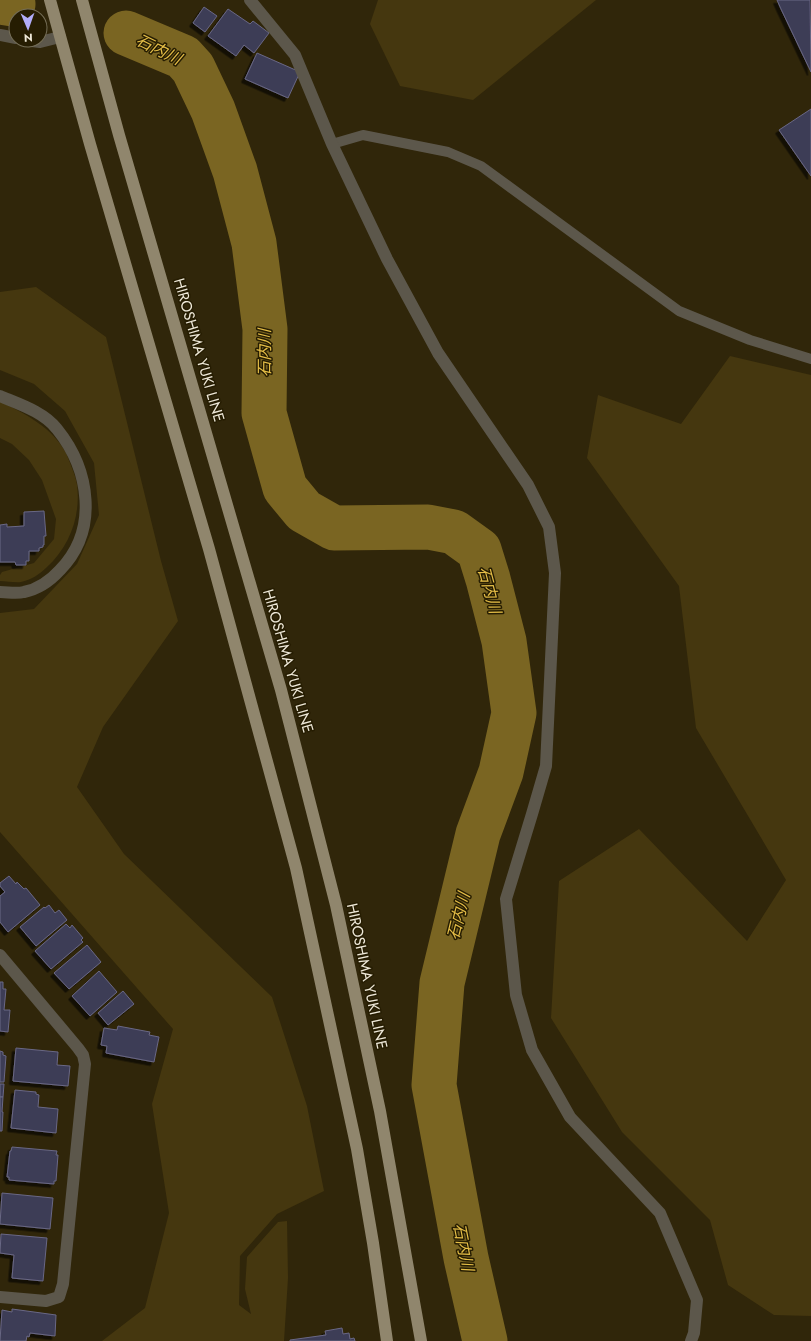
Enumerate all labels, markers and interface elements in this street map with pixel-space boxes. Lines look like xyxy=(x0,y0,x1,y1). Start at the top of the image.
north arrow xyxy=(8,8,48,48)
water label: 石内川 xyxy=(132,29,187,71)
text: N xyxy=(24,30,33,46)
street label: HIROSHIMA YUKI LINE xyxy=(168,276,230,424)
water label: 石内川 xyxy=(253,327,276,377)
water label: 石内川 xyxy=(472,564,507,618)
street label: HIROSHIMA YUKI LINE xyxy=(257,587,319,735)
water label: 石内川 xyxy=(442,888,476,942)
street label: HIROSHIMA YUKI LINE xyxy=(341,901,393,1051)
water label: 石内川 xyxy=(448,1221,480,1275)

